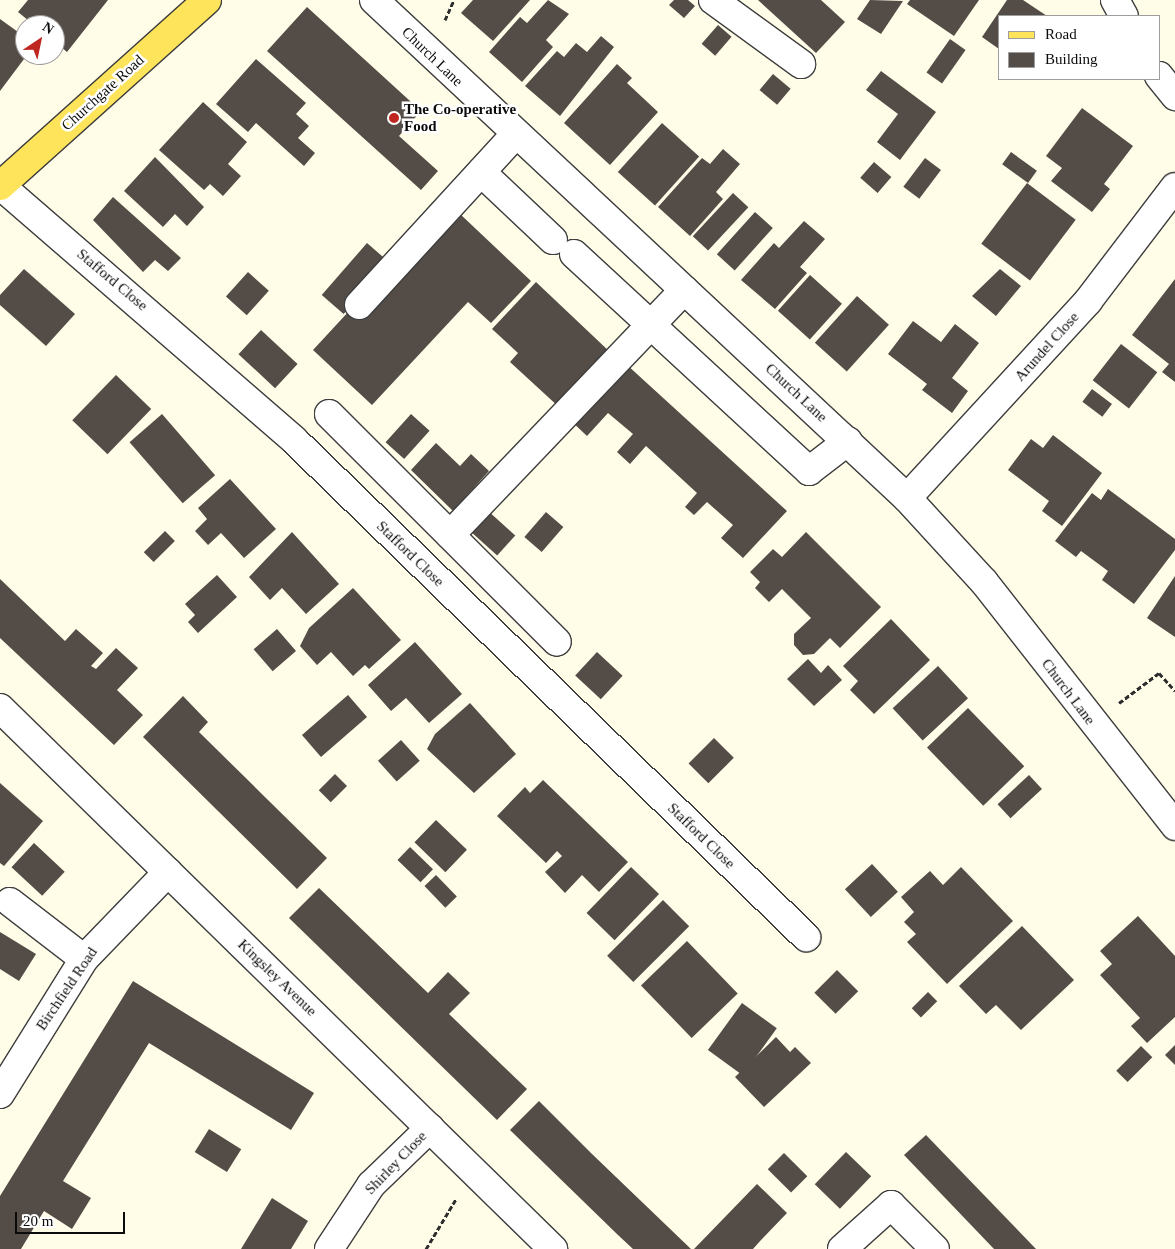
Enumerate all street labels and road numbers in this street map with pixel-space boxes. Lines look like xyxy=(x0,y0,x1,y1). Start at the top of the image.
street label: Church Lane xyxy=(398,23,466,91)
street label: Churchgate Road xyxy=(58,51,148,135)
street label: Stafford Close xyxy=(73,245,151,315)
street label: Arundel Close xyxy=(1011,309,1083,385)
street label: Church Lane xyxy=(761,360,831,426)
street label: Stafford Close xyxy=(373,517,447,591)
street label: Church Lane xyxy=(1037,655,1099,729)
street label: Stafford Close xyxy=(664,799,738,873)
street label: Kingsley Avenue xyxy=(234,936,320,1020)
street label: Birchfield Road xyxy=(33,944,101,1034)
street label: Shirley Close xyxy=(361,1128,431,1198)

